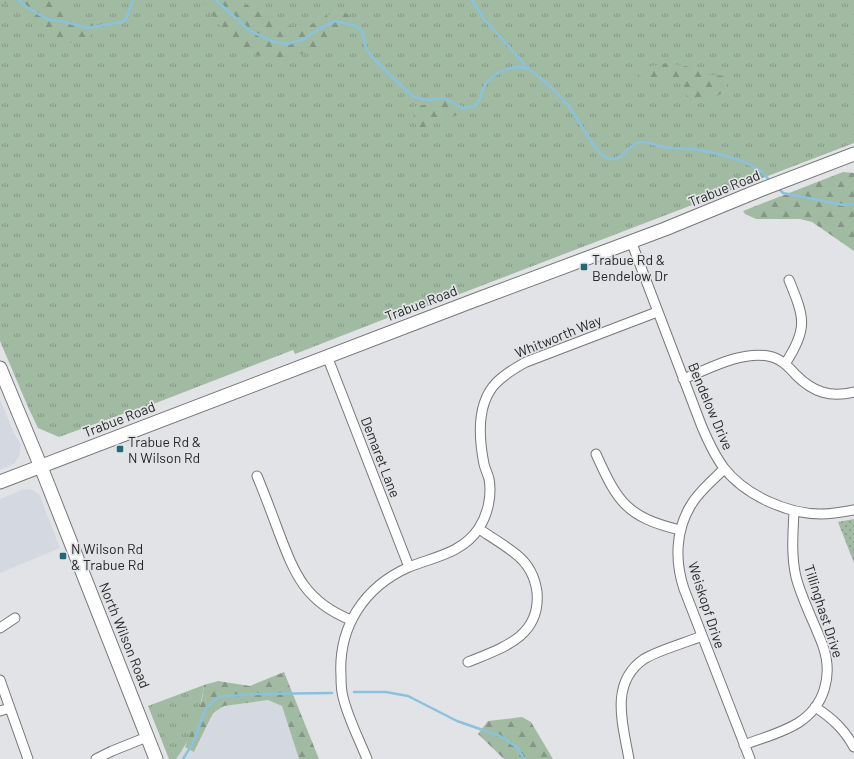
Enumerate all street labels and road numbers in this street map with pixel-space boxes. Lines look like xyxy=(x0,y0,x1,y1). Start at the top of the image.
street label: Trabue Road xyxy=(686,166,762,210)
street label: Trabue Road xyxy=(383,281,459,325)
street label: Whitworth Way xyxy=(512,311,604,361)
street label: Bendelow Drive xyxy=(685,360,737,452)
street label: Trabue Road xyxy=(81,397,157,441)
street label: Demaret Lane xyxy=(358,414,404,500)
street label: Weiskopf Drive xyxy=(685,559,729,651)
street label: Tillinghast Drive xyxy=(801,562,847,660)
street label: North Wilson Road xyxy=(96,580,154,690)

